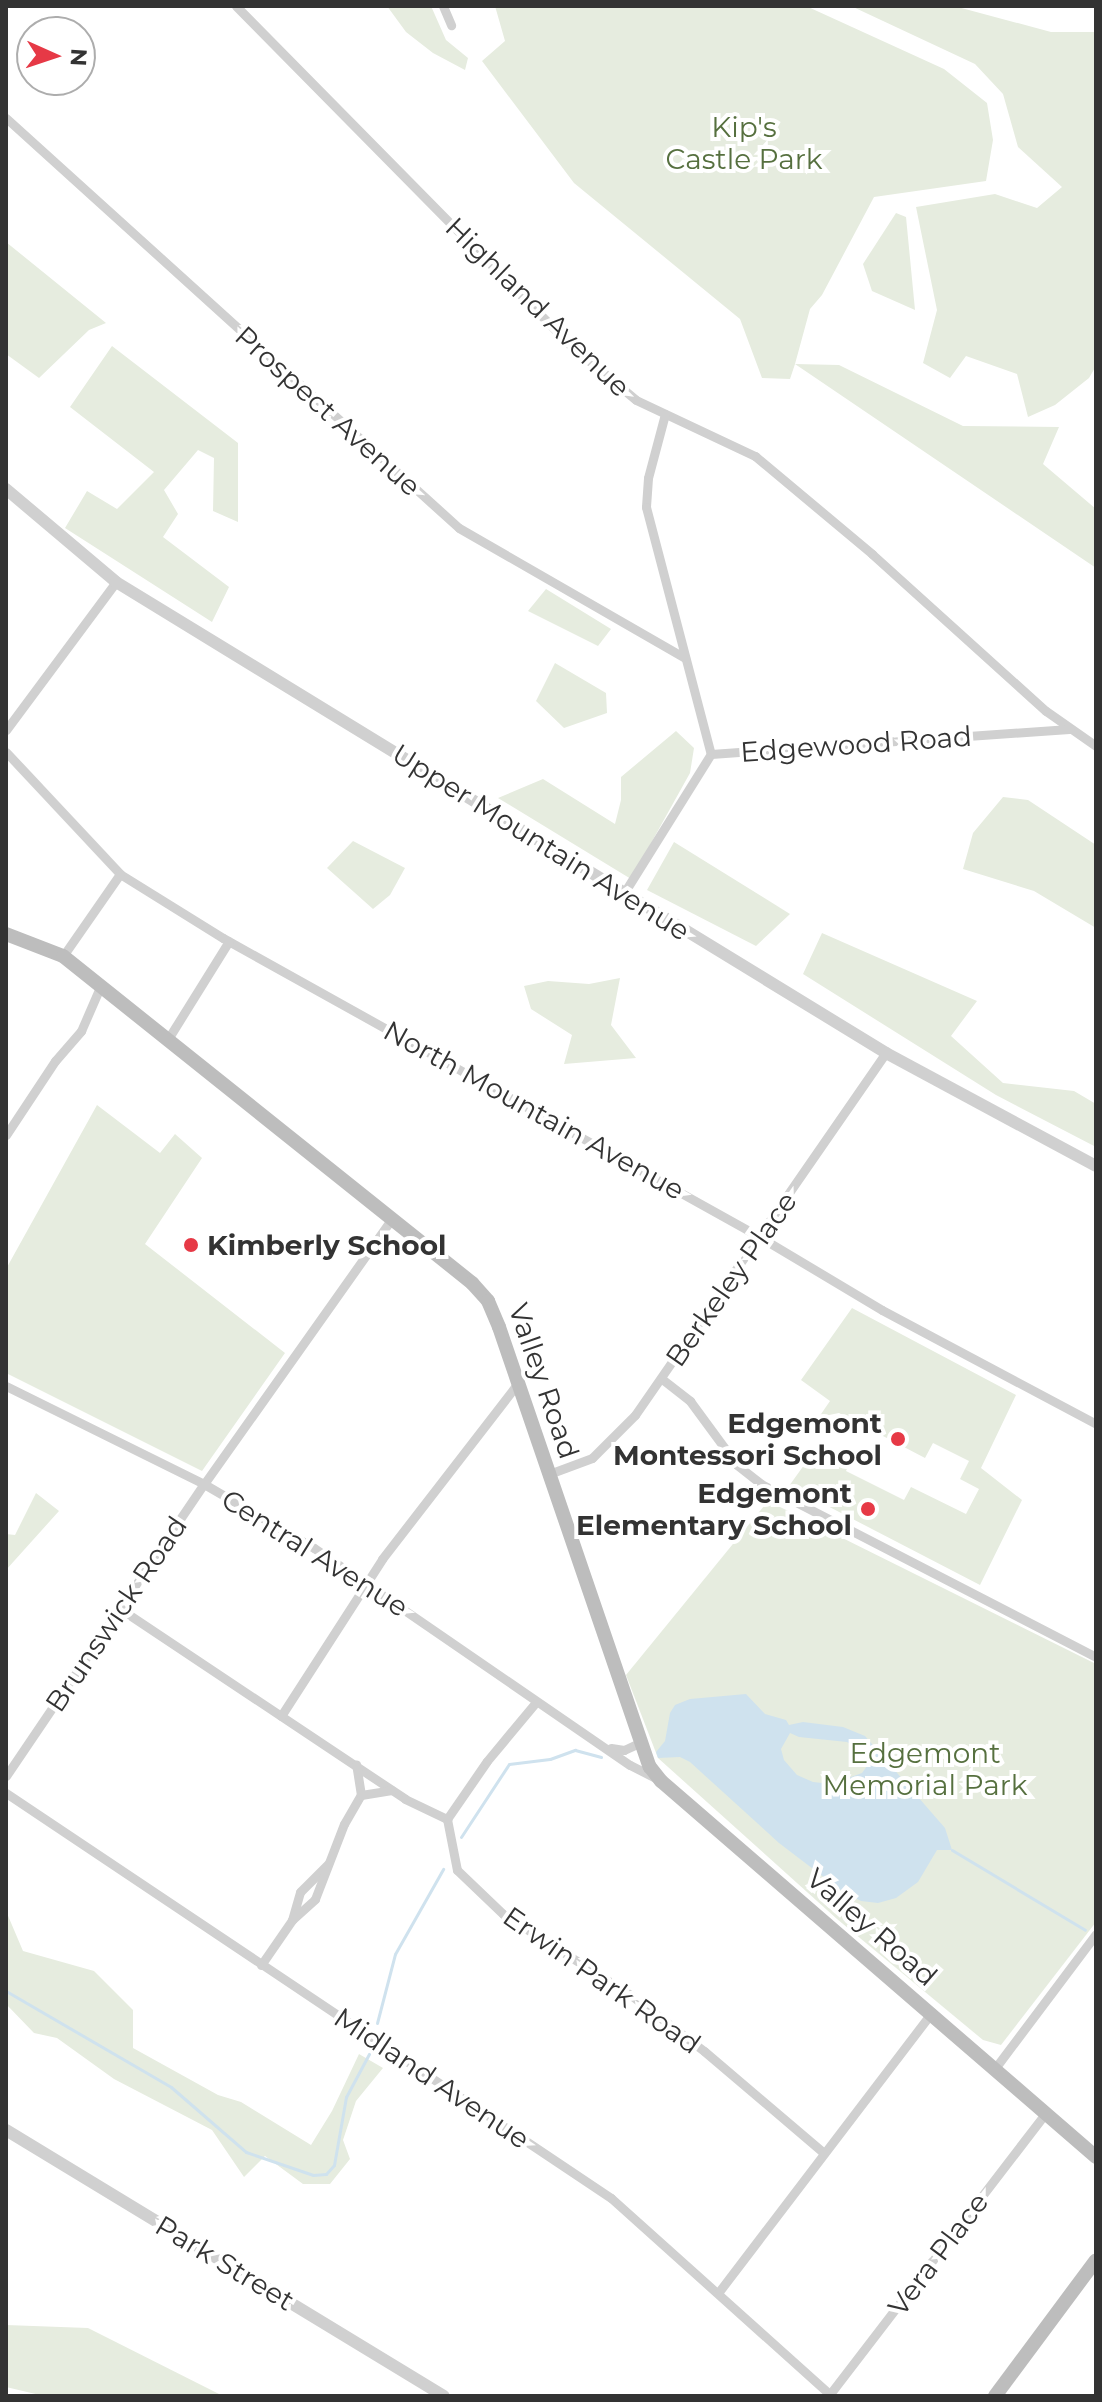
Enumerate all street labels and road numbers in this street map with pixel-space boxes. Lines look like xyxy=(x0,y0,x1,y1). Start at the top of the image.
street label: Highland Avenue xyxy=(439,210,637,404)
street label: Prospect Avenue xyxy=(228,319,428,503)
street label: Edgewood Road xyxy=(739,719,973,769)
street label: Upper Mountain Avenue xyxy=(386,736,696,948)
street label: North Mountain Avenue xyxy=(378,1013,690,1207)
street label: Berkeley Place xyxy=(658,1185,804,1373)
street label: Valley Road xyxy=(502,1299,586,1463)
street label: Central Avenue xyxy=(216,1482,414,1624)
street label: Brunswick Road xyxy=(38,1510,194,1718)
street label: Valley Road xyxy=(800,1861,944,1993)
street label: Erwin Park Road xyxy=(497,1899,707,2061)
street label: Midland Avenue xyxy=(328,2000,536,2156)
street label: Vera Place xyxy=(881,2186,995,2322)
street label: Park Street xyxy=(150,2208,300,2318)

